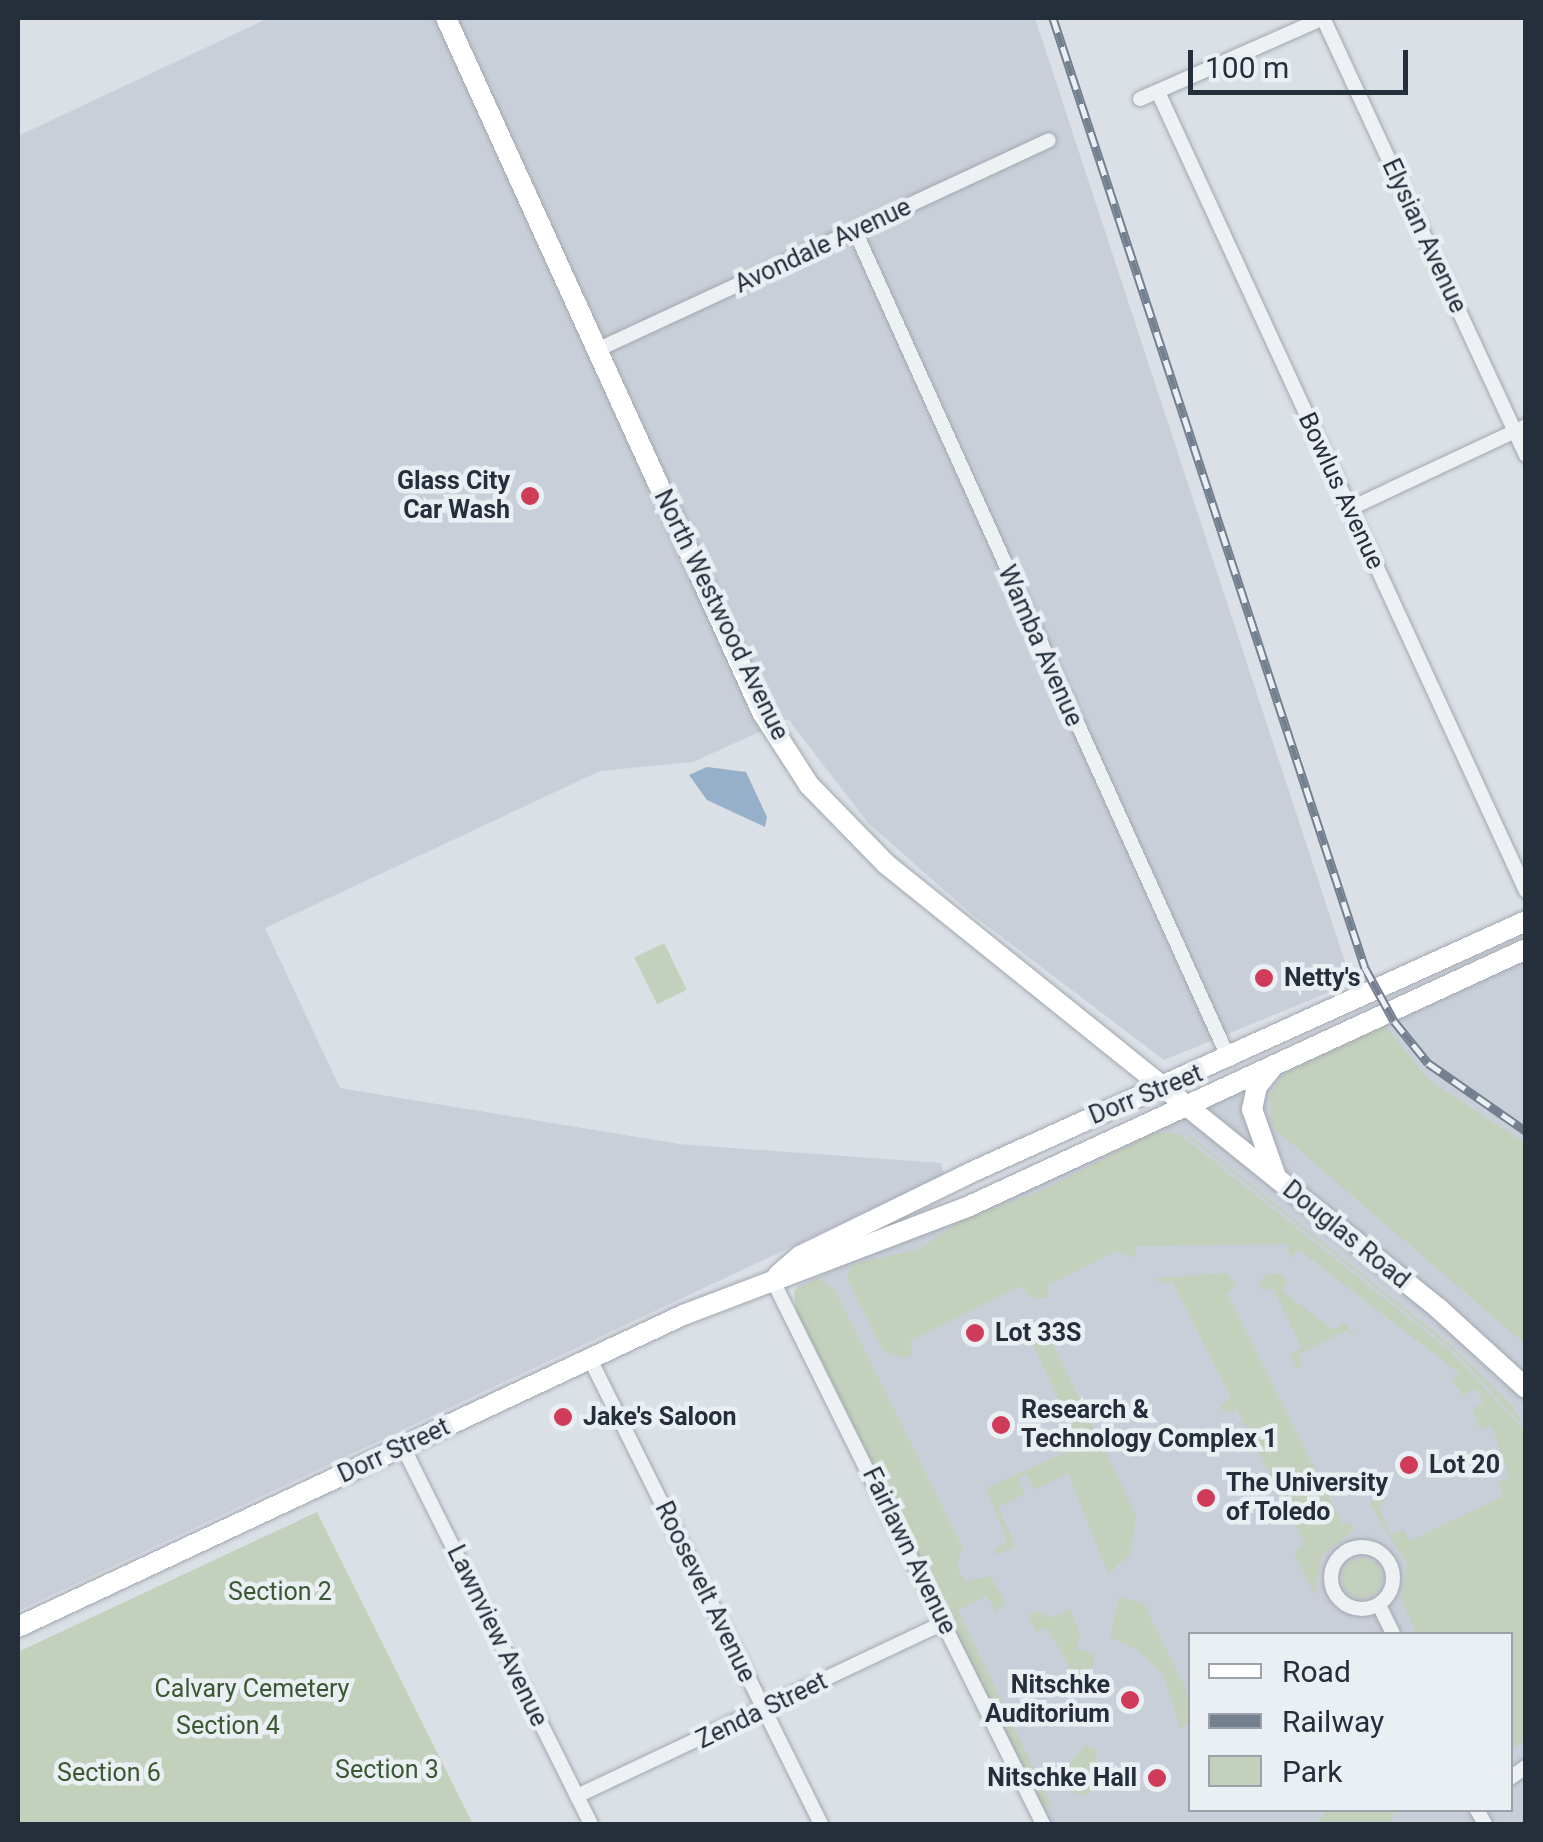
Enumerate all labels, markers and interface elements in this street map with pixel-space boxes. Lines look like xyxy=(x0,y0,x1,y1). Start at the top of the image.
scale bar xyxy=(1193,30,1413,92)
text: 100 m xyxy=(1205,50,1289,85)
street label: Elysian Avenue xyxy=(1375,154,1473,318)
street label: Avondale Avenue xyxy=(730,192,916,300)
street label: Bowlus Avenue xyxy=(1292,408,1390,574)
place label: Glass City Car Wash xyxy=(397,467,510,526)
marker: Glass City Car Wash xyxy=(519,485,541,507)
street label: North Westwood Avenue xyxy=(647,485,795,745)
street label: Wamba Avenue xyxy=(991,561,1089,731)
place label: Netty's xyxy=(1284,963,1361,993)
marker: Netty's xyxy=(1253,967,1275,989)
street label: Dorr Street xyxy=(1085,1059,1207,1131)
street label: Douglas Road xyxy=(1276,1175,1416,1295)
place label: Lot 33S xyxy=(995,1318,1081,1348)
marker: Lot 33S xyxy=(964,1322,986,1344)
place label: Research & Technology Complex 1 xyxy=(1021,1396,1277,1455)
place label: Jake's Saloon xyxy=(583,1402,736,1432)
marker: Jake's Saloon xyxy=(552,1406,574,1428)
street label: Dorr Street xyxy=(333,1412,455,1490)
marker: Research & Technology Complex 1 xyxy=(990,1414,1012,1436)
place label: Lot 20 xyxy=(1429,1450,1500,1480)
marker: Lot 20 xyxy=(1398,1454,1420,1476)
street label: Fairlawn Avenue xyxy=(856,1463,962,1639)
place label: The University of Toledo xyxy=(1226,1469,1388,1528)
marker: The University of Toledo xyxy=(1195,1487,1217,1509)
street label: Roosevelt Avenue xyxy=(648,1497,762,1687)
street label: Lawnview Avenue xyxy=(440,1541,554,1731)
park label: Section 2 xyxy=(228,1577,332,1607)
legend xyxy=(1188,1632,1513,1812)
text: Road xyxy=(1282,1654,1351,1689)
street label: Zenda Street xyxy=(692,1666,832,1756)
place label: Nitschke Auditorium xyxy=(985,1671,1110,1730)
park label: Calvary Cemetery xyxy=(155,1674,349,1704)
marker: Nitschke Auditorium xyxy=(1119,1689,1141,1711)
text: Railway xyxy=(1282,1704,1384,1739)
park label: Section 4 xyxy=(176,1711,280,1741)
text: Park xyxy=(1282,1754,1342,1789)
park label: Section 3 xyxy=(335,1755,439,1785)
park label: Section 6 xyxy=(57,1758,161,1788)
place label: Nitschke Hall xyxy=(987,1763,1137,1793)
marker: Nitschke Hall xyxy=(1146,1767,1168,1789)

